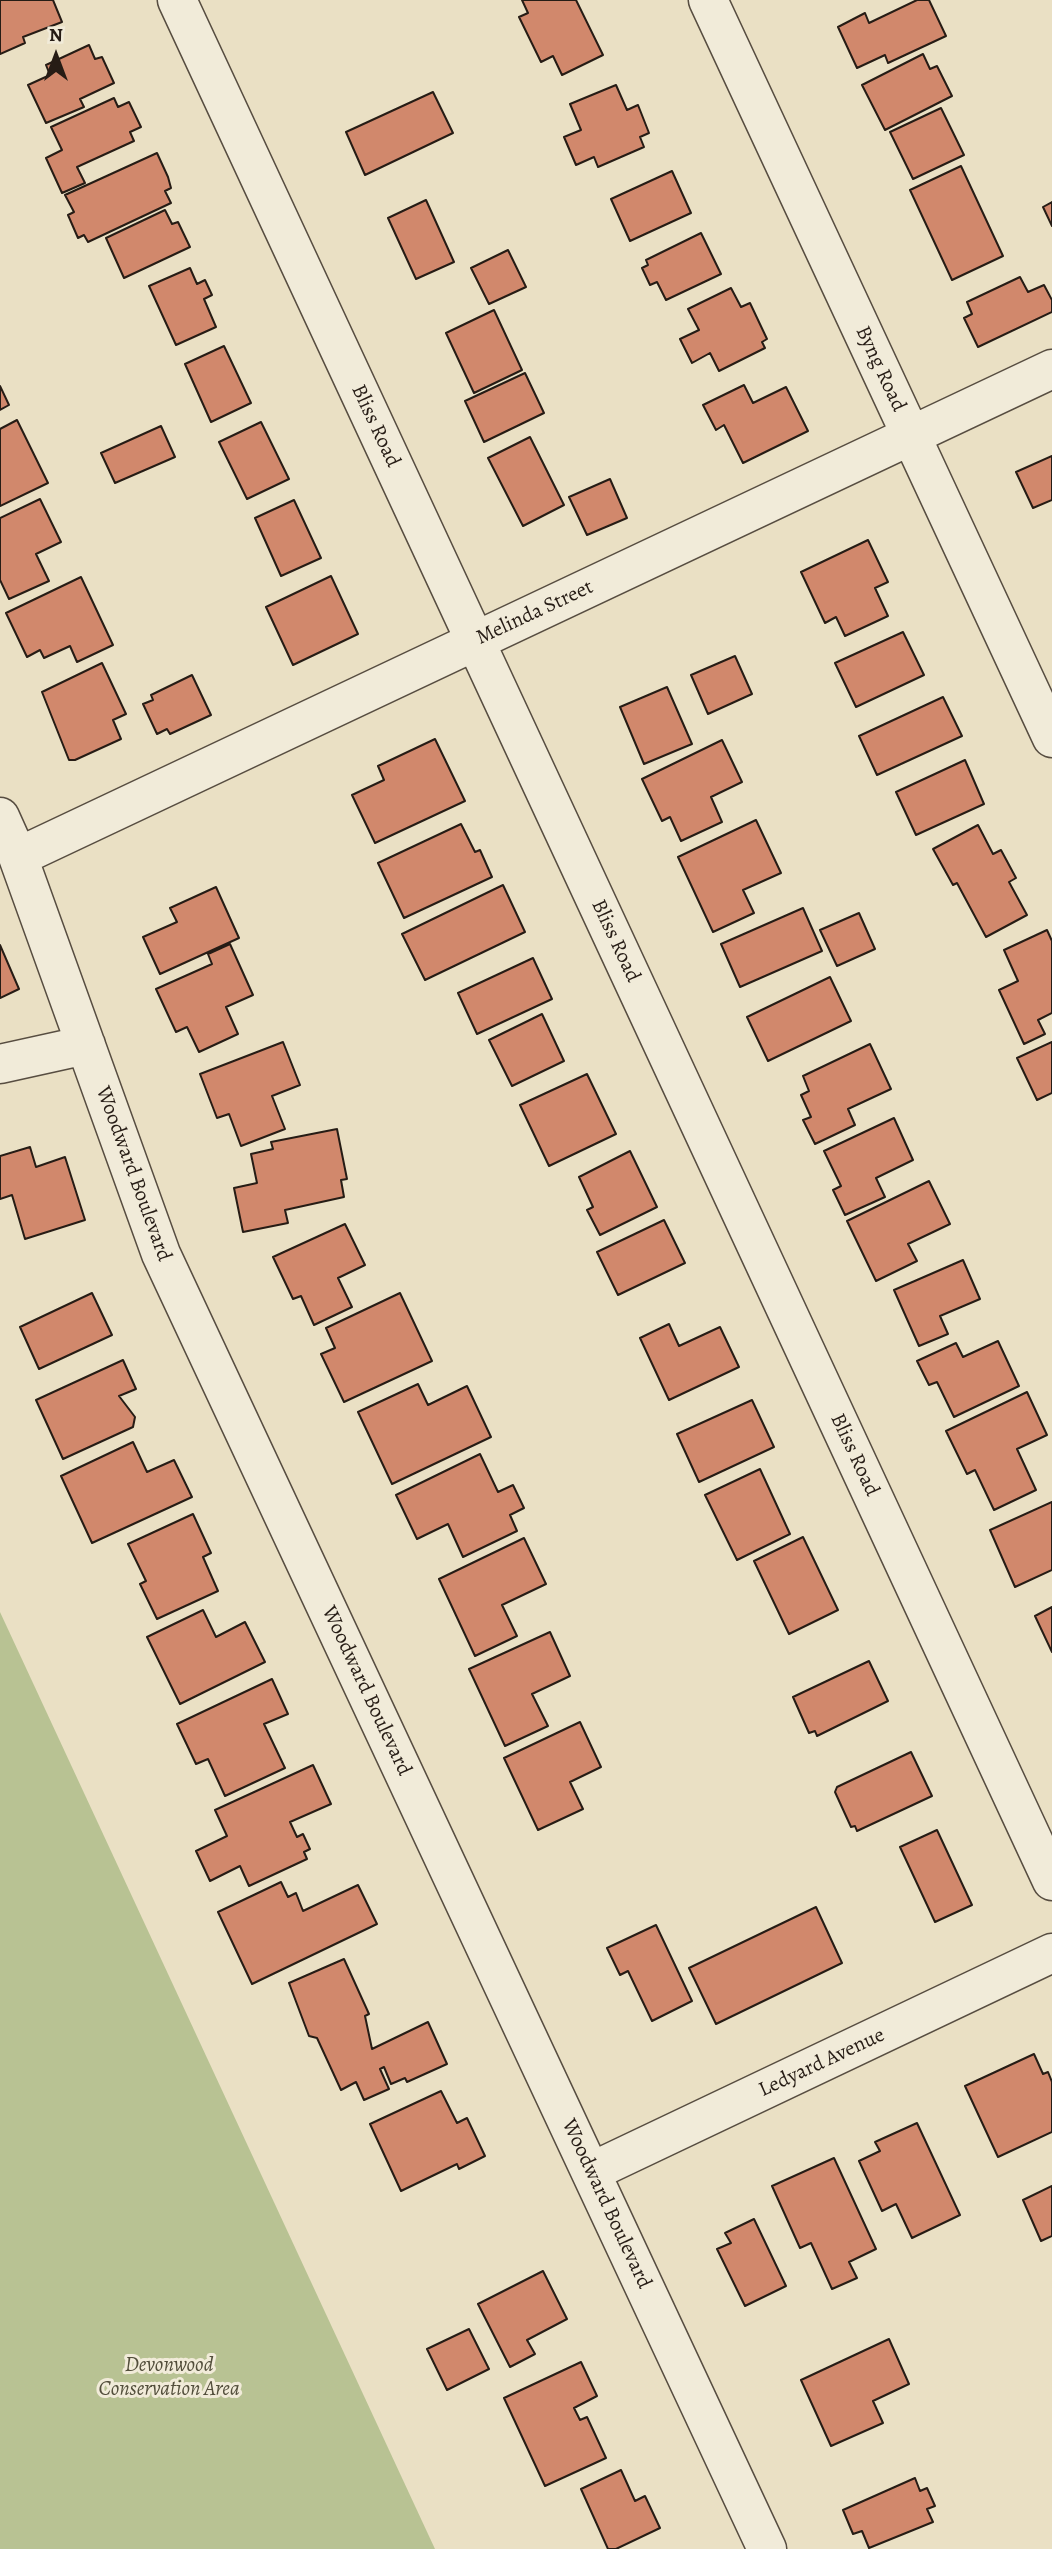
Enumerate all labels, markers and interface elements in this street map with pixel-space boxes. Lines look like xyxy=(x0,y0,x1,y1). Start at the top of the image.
north arrow xyxy=(21,21,91,91)
text: N xyxy=(49,22,63,48)
street label: Byng Road xyxy=(849,322,911,416)
street label: Bliss Road xyxy=(345,381,405,471)
street label: Melinda Street xyxy=(472,575,598,651)
street label: Bliss Road xyxy=(585,896,645,986)
street label: Woodward Boulevard xyxy=(90,1083,176,1265)
street label: Bliss Road xyxy=(824,1410,884,1500)
street label: Woodward Boulevard xyxy=(316,1602,416,1780)
street label: Ledyard Avenue xyxy=(755,2023,889,2103)
street label: Woodward Boulevard xyxy=(556,2115,656,2293)
park label: Devonwood Conservation Area xyxy=(98,2353,240,2403)

